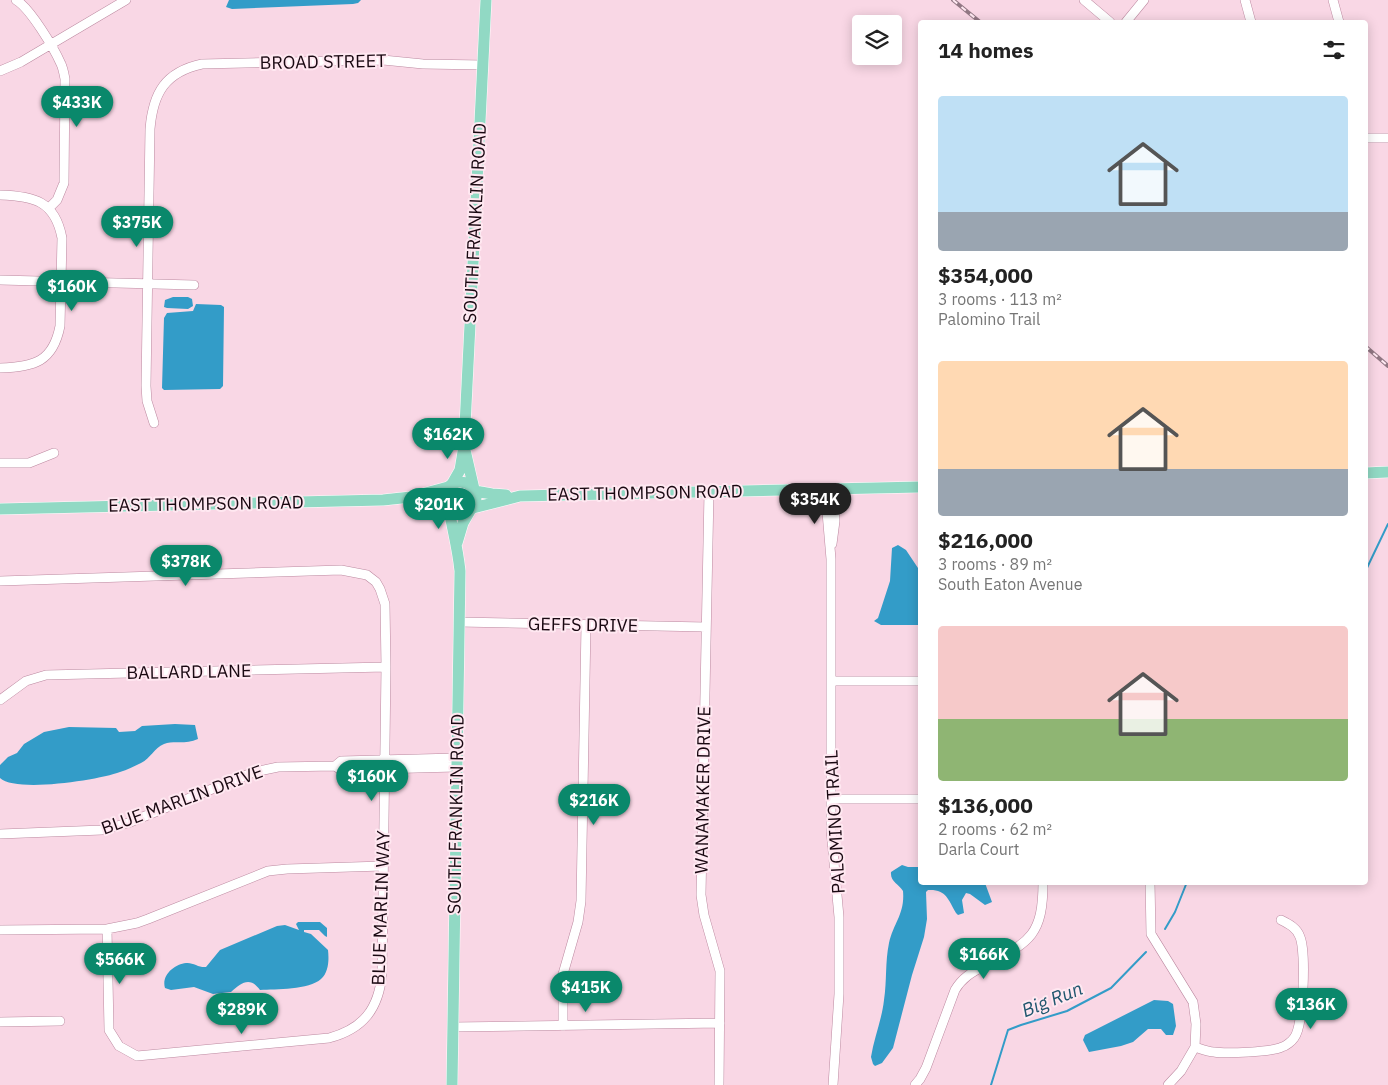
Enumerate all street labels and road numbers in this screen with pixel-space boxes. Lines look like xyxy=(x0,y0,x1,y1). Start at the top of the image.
street label: BROAD STREET xyxy=(259,49,387,74)
street label: SOUTH FRANKLIN ROAD xyxy=(458,122,491,324)
street label: EAST THOMPSON ROAD xyxy=(547,479,743,506)
street label: EAST THOMPSON ROAD xyxy=(108,490,304,517)
street label: GEFFS DRIVE xyxy=(528,612,638,637)
street label: BALLARD LANE xyxy=(126,659,252,684)
street label: WANAMAKER DRIVE xyxy=(690,706,715,874)
street label: SOUTH FRANKLIN ROAD xyxy=(442,714,469,914)
street label: PALOMINO TRAIL xyxy=(819,750,850,895)
street label: BLUE MARLIN DRIVE xyxy=(98,760,266,839)
street label: BLUE MARLIN WAY xyxy=(366,830,395,986)

